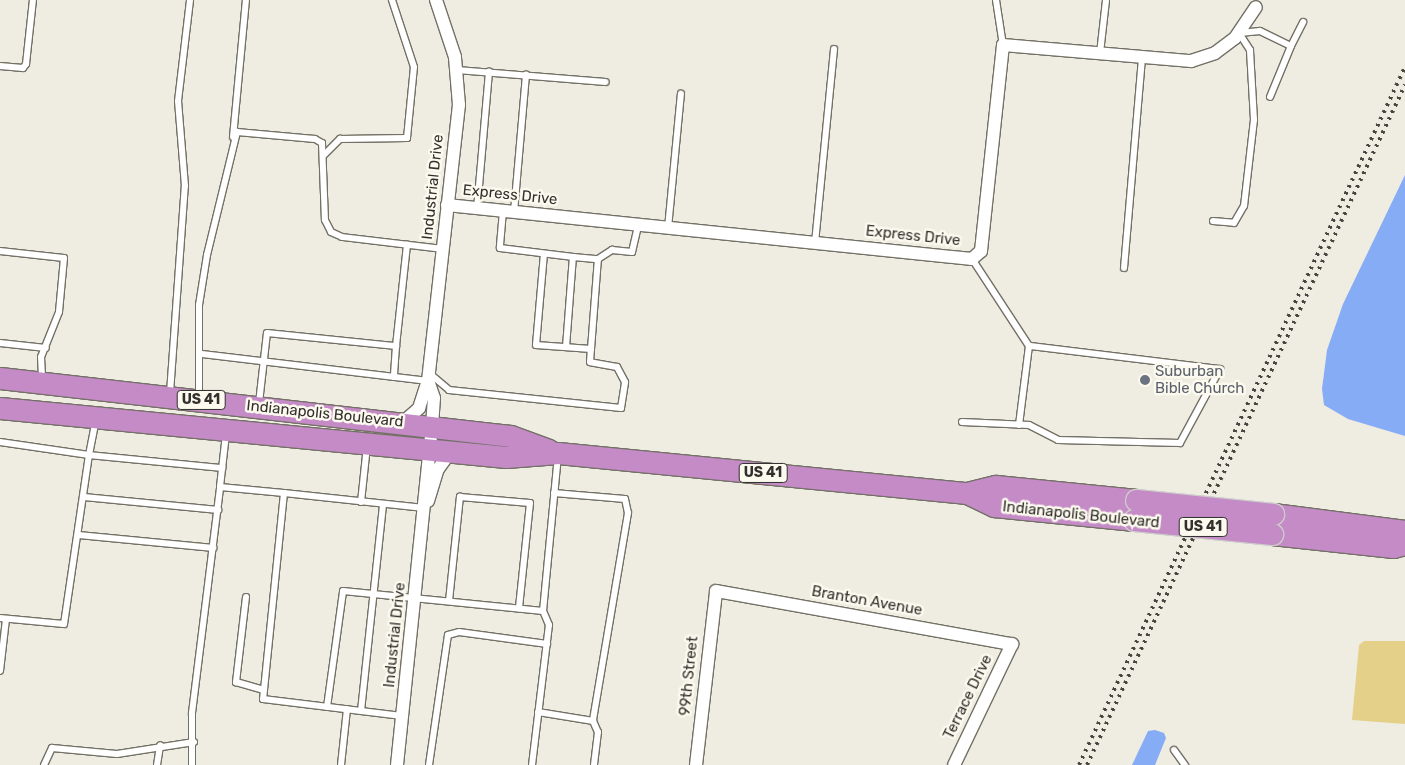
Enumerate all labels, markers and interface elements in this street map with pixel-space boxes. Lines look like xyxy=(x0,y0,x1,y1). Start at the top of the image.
street label: Industrial Drive xyxy=(419,134,447,240)
street label: Express Drive xyxy=(462,181,558,209)
street label: Express Drive xyxy=(865,222,961,250)
place label: Suburban Bible Church xyxy=(1155,362,1244,397)
marker: Suburban Bible Church xyxy=(1139,374,1151,386)
road number: US 41 xyxy=(176,388,226,412)
street label: Indianapolis Boulevard xyxy=(246,397,404,431)
road number: US 41 xyxy=(738,462,788,484)
street label: Indianapolis Boulevard xyxy=(1002,498,1160,532)
road number: US 41 xyxy=(1178,516,1228,538)
street label: Industrial Drive xyxy=(381,582,409,688)
street label: Branton Avenue xyxy=(810,582,924,620)
street label: 99th Street xyxy=(676,635,702,717)
street label: Terrace Drive xyxy=(940,652,996,742)

